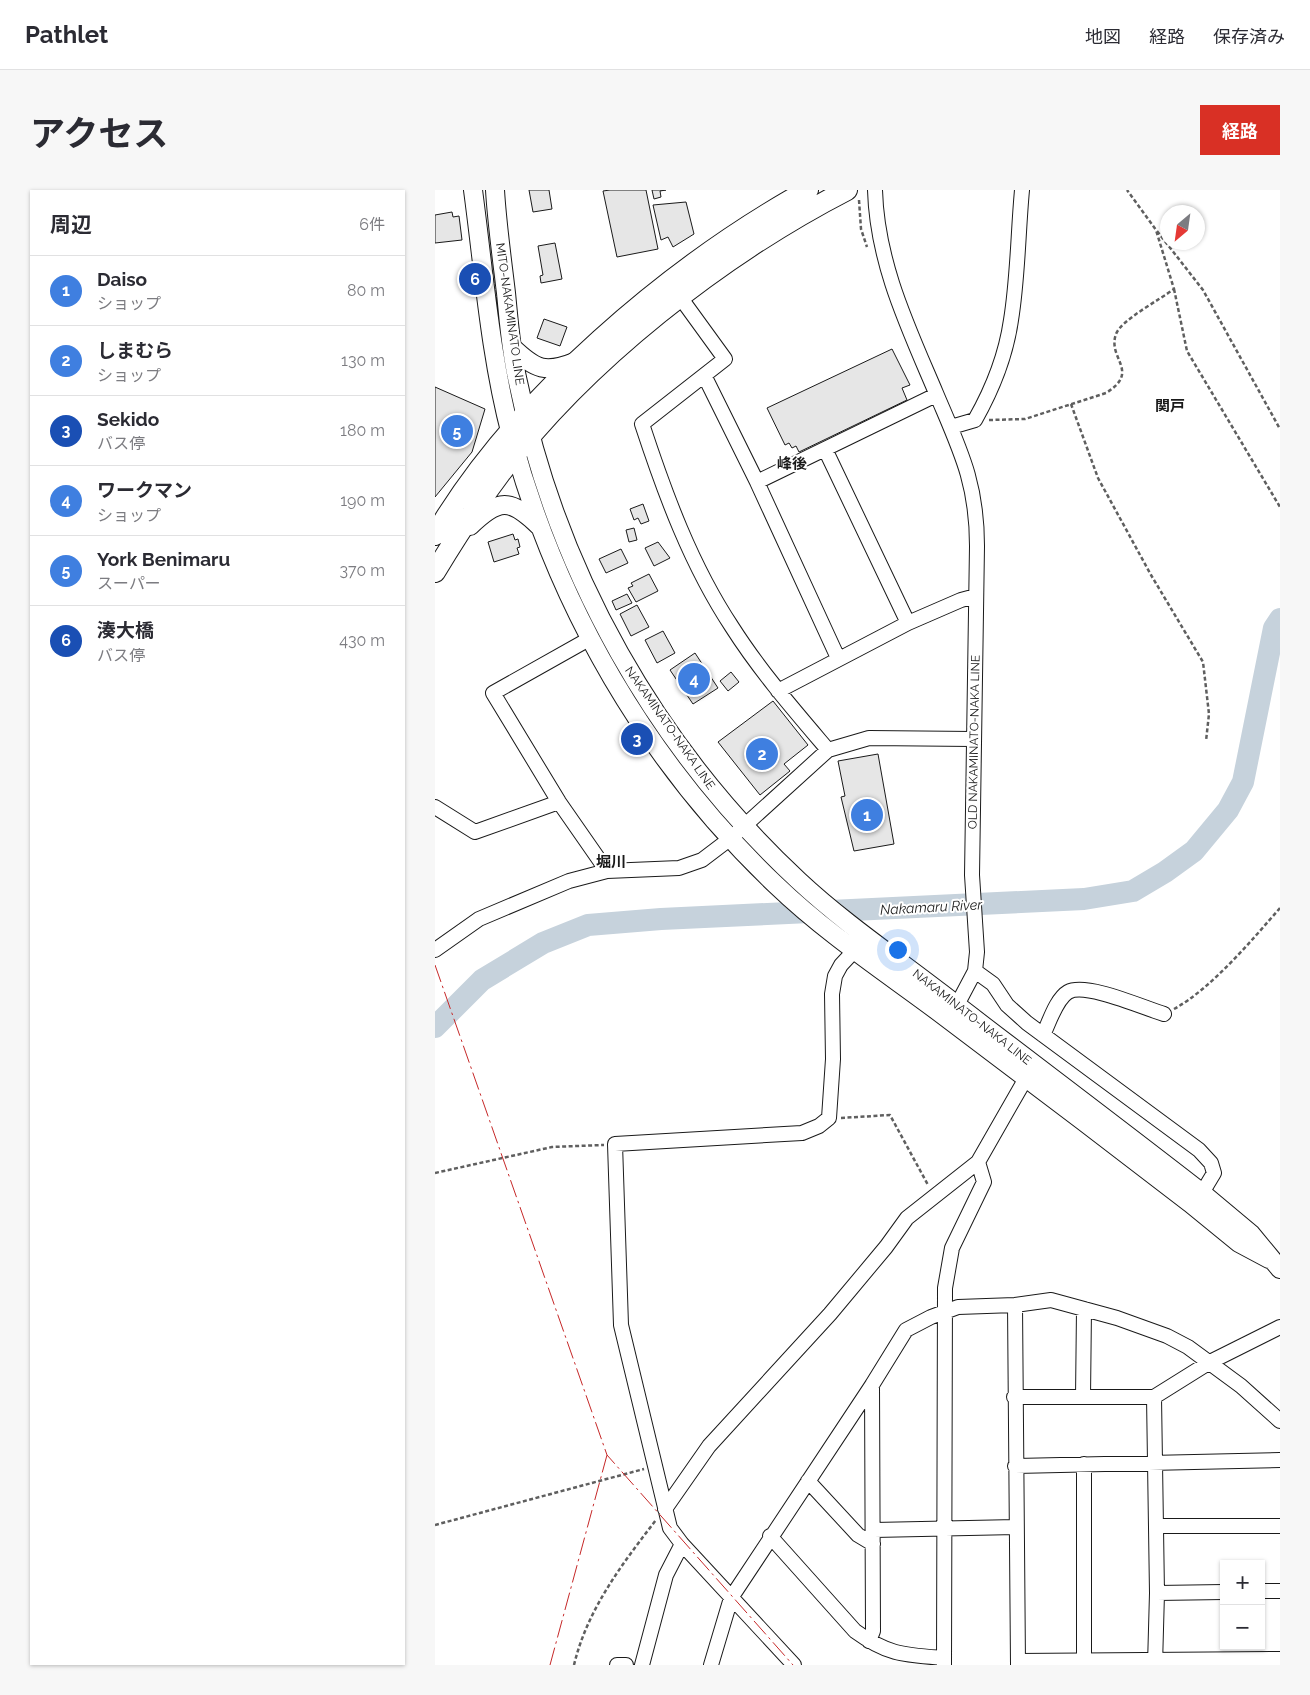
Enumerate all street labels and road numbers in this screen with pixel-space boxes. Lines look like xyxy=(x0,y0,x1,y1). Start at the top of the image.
street label: MITO-NAKAMINATO LINE xyxy=(493,242,527,386)
street label: OLD NAKAMINATO-NAKA LINE xyxy=(965,655,983,829)
street label: NAKAMINATO-NAKA LINE xyxy=(622,664,718,792)
street label: NAKAMINATO-NAKA LINE xyxy=(910,966,1034,1068)

